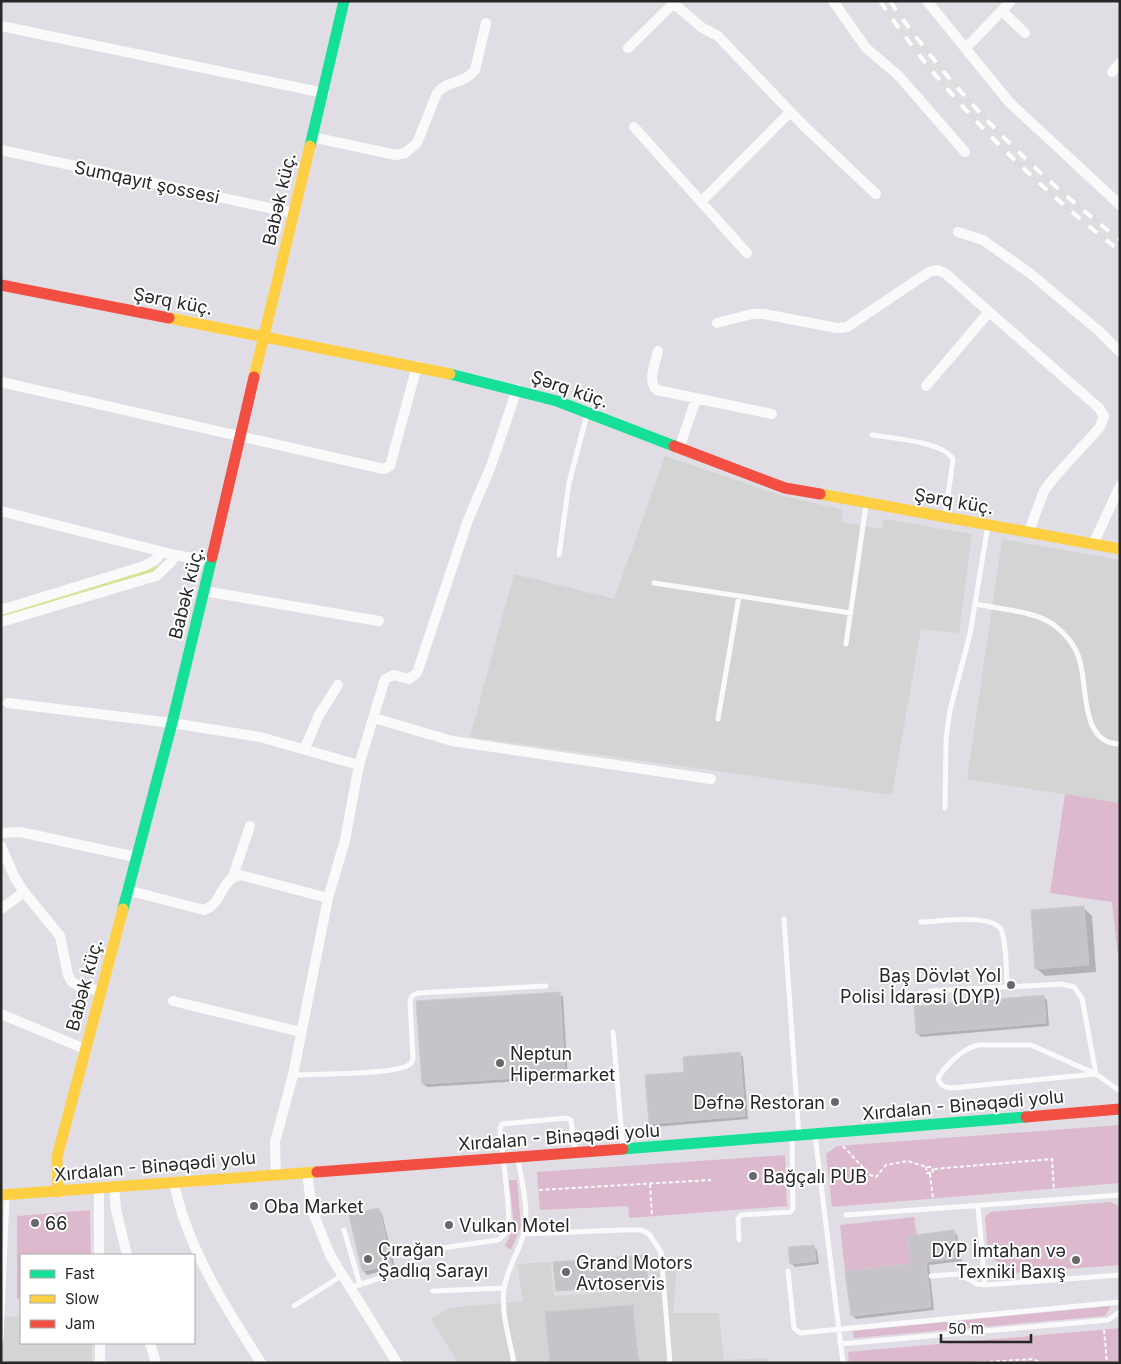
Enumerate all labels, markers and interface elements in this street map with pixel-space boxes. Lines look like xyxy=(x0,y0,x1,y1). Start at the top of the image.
street label: Babək küç. xyxy=(258,151,300,247)
street label: Sumqayıt şossesi xyxy=(72,156,222,208)
street label: Şərq küç. xyxy=(131,283,215,319)
street label: Şərq küç. xyxy=(528,366,612,412)
street label: Şərq küç. xyxy=(912,484,996,518)
street label: Babək küç. xyxy=(164,545,208,641)
street label: Babək küç. xyxy=(62,937,106,1033)
place label: Baş Dövlət Yol Polisi İdarəsi (DYP) xyxy=(840,965,1001,1007)
marker: Baş Dövlət Yol Polisi İdarəsi (DYP) xyxy=(1005,979,1017,991)
place label: Neptun Hipermarket xyxy=(510,1043,615,1085)
marker: Neptun Hipermarket xyxy=(494,1057,506,1069)
street label: Xırdalan - Binəqədi yolu xyxy=(861,1086,1065,1124)
place label: Dəfnə Restoran xyxy=(693,1092,825,1113)
marker: Dəfnə Restoran xyxy=(829,1096,841,1108)
street label: Xırdalan - Binəqədi yolu xyxy=(457,1119,661,1155)
street label: Xırdalan - Binəqədi yolu xyxy=(53,1147,257,1185)
place label: Bağçalı PUB xyxy=(763,1166,867,1187)
marker: Bağçalı PUB xyxy=(747,1170,759,1182)
place label: Oba Market xyxy=(264,1196,364,1217)
marker: Oba Market xyxy=(248,1200,260,1212)
place label: 66 xyxy=(45,1213,67,1234)
place label: Vulkan Motel xyxy=(459,1215,570,1236)
marker: 66 xyxy=(29,1217,41,1229)
marker: Vulkan Motel xyxy=(443,1219,455,1231)
place label: Çırağan Şadlıq Sarayı xyxy=(378,1239,488,1281)
place label: DYP İmtahan və Texniki Baxış xyxy=(931,1239,1066,1282)
place label: Grand Motors Avtoservis xyxy=(576,1252,693,1294)
marker: Çırağan Şadlıq Sarayı xyxy=(362,1253,374,1265)
legend xyxy=(20,1254,195,1344)
marker: DYP İmtahan və Texniki Baxış xyxy=(1070,1254,1082,1266)
text: Fast xyxy=(65,1264,95,1283)
marker: Grand Motors Avtoservis xyxy=(560,1266,572,1278)
text: Slow xyxy=(65,1289,99,1308)
scale bar xyxy=(941,1312,1031,1344)
text: Jam xyxy=(65,1314,95,1333)
text: 50 m xyxy=(948,1319,984,1338)

